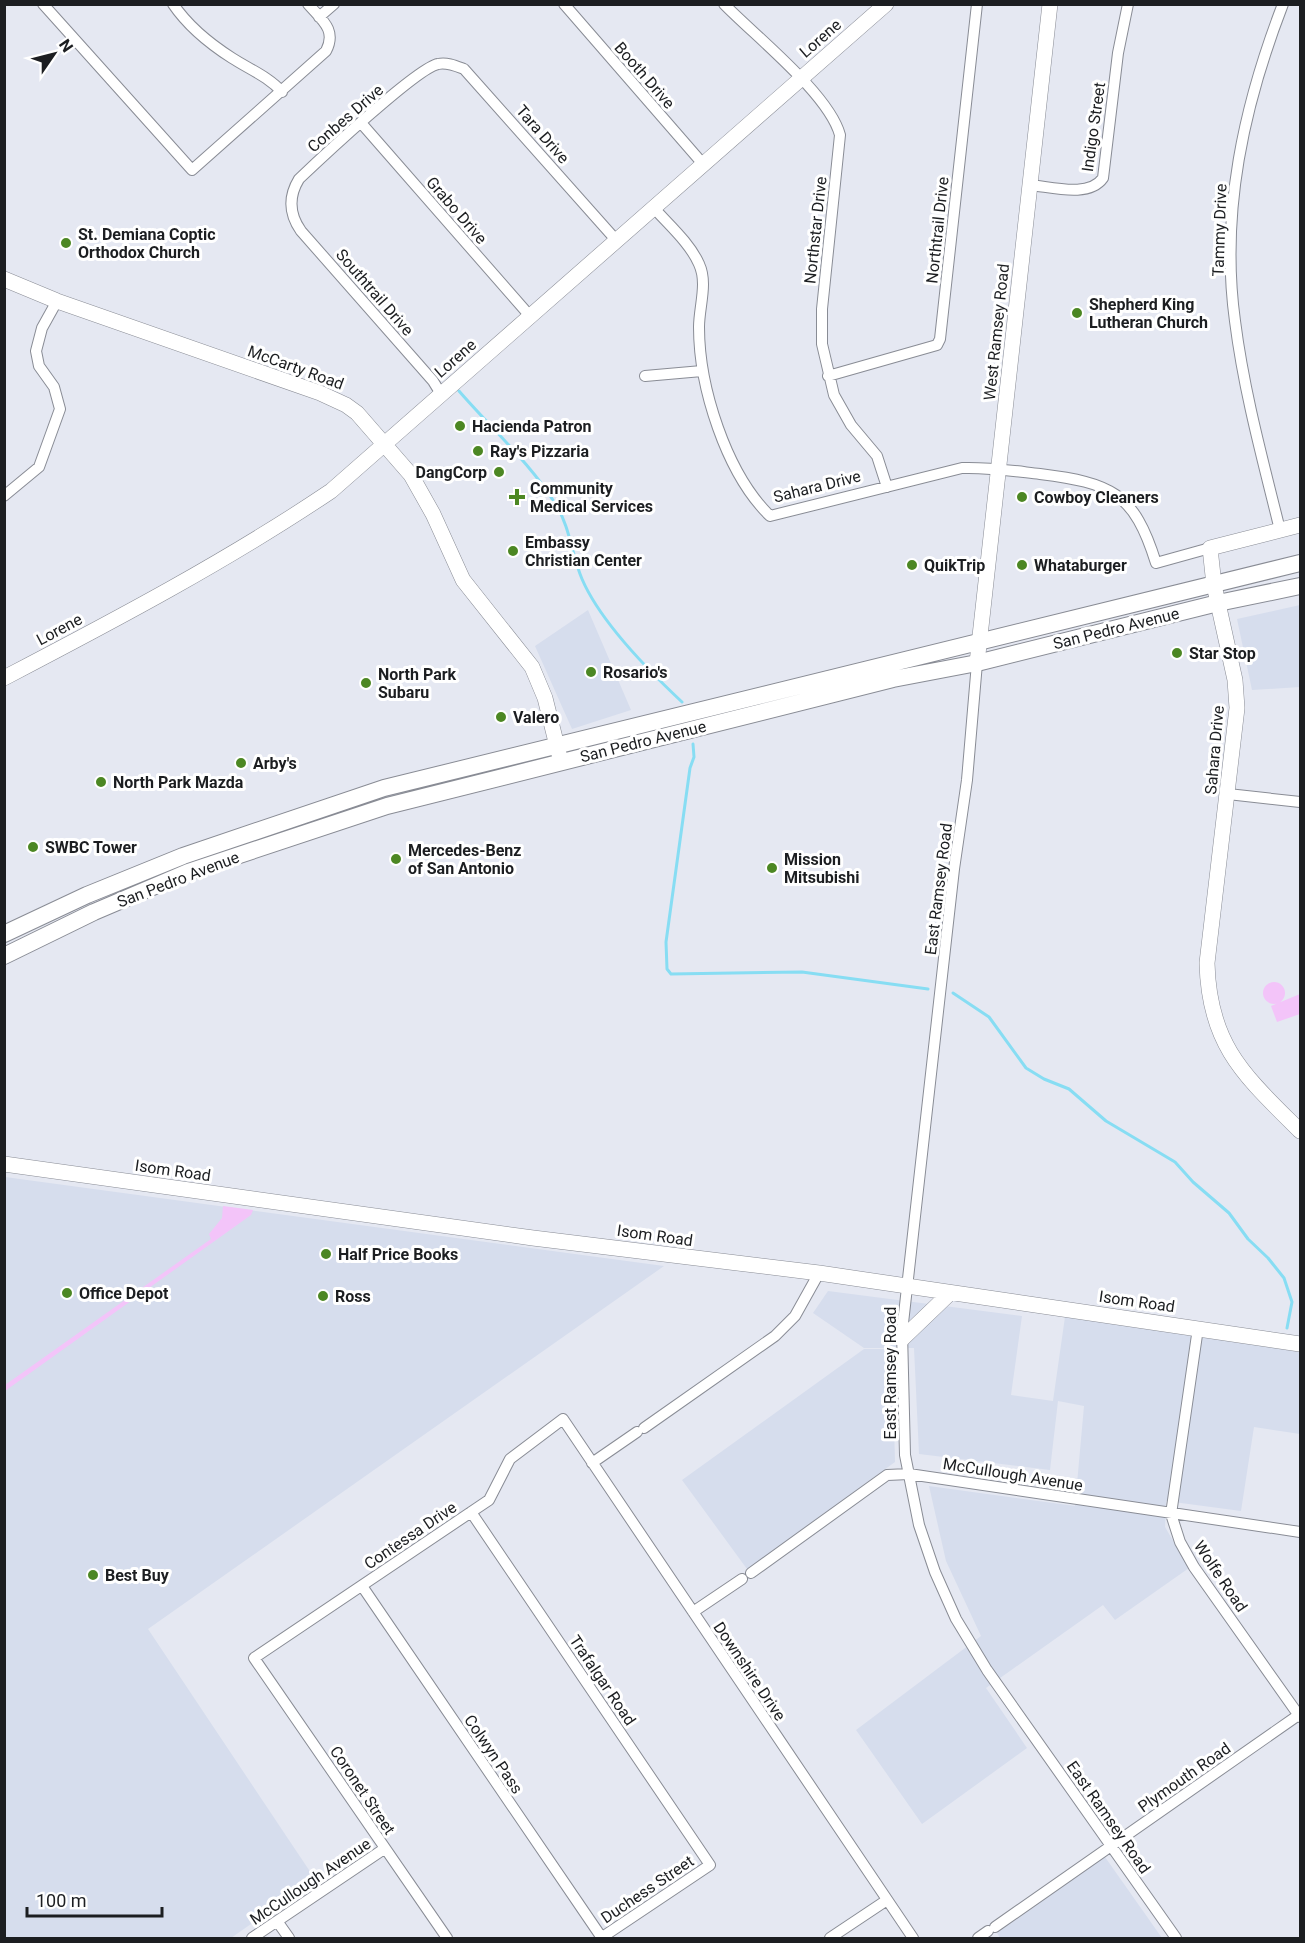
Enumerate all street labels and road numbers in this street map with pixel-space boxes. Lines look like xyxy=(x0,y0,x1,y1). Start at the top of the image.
street label: Lorene xyxy=(796,15,845,62)
street label: Booth Drive xyxy=(610,38,679,113)
street label: Conbes Drive xyxy=(304,80,387,156)
street label: Indigo Street xyxy=(1078,81,1109,173)
street label: Tara Drive xyxy=(512,101,573,167)
street label: Grabo Drive xyxy=(422,173,491,248)
street label: Northstar Drive xyxy=(800,175,831,285)
street label: Northtrail Drive xyxy=(922,176,953,284)
street label: Tammy Drive xyxy=(1208,183,1231,277)
street label: Southtrail Drive xyxy=(332,245,417,339)
street label: West Ramsey Road xyxy=(980,263,1013,401)
street label: Lorene xyxy=(431,335,480,382)
street label: McCarty Road xyxy=(245,341,346,394)
street label: Sahara Drive xyxy=(771,466,863,507)
street label: San Pedro Avenue xyxy=(1051,604,1181,653)
street label: Lorene xyxy=(33,610,85,649)
street label: Sahara Drive xyxy=(1201,705,1228,795)
street label: San Pedro Avenue xyxy=(578,717,708,766)
street label: East Ramsey Road xyxy=(921,822,956,956)
street label: San Pedro Avenue xyxy=(114,847,242,911)
street label: Isom Road xyxy=(134,1156,212,1185)
street label: Isom Road xyxy=(616,1221,694,1250)
street label: Isom Road xyxy=(1098,1287,1176,1316)
street label: East Ramsey Road xyxy=(881,1307,900,1439)
street label: McCullough Avenue xyxy=(942,1454,1084,1495)
street label: Contessa Drive xyxy=(361,1498,460,1573)
street label: Wolfe Road xyxy=(1190,1537,1251,1615)
street label: Downshire Drive xyxy=(710,1618,790,1724)
street label: Trafalgar Road xyxy=(565,1632,640,1729)
street label: Colwyn Pass xyxy=(460,1711,527,1797)
street label: Plymouth Road xyxy=(1134,1739,1234,1816)
street label: Coronet Street xyxy=(326,1742,399,1838)
street label: East Ramsey Road xyxy=(1063,1757,1154,1877)
street label: McCullough Avenue xyxy=(246,1834,374,1929)
street label: Duchess Street xyxy=(597,1851,697,1927)

